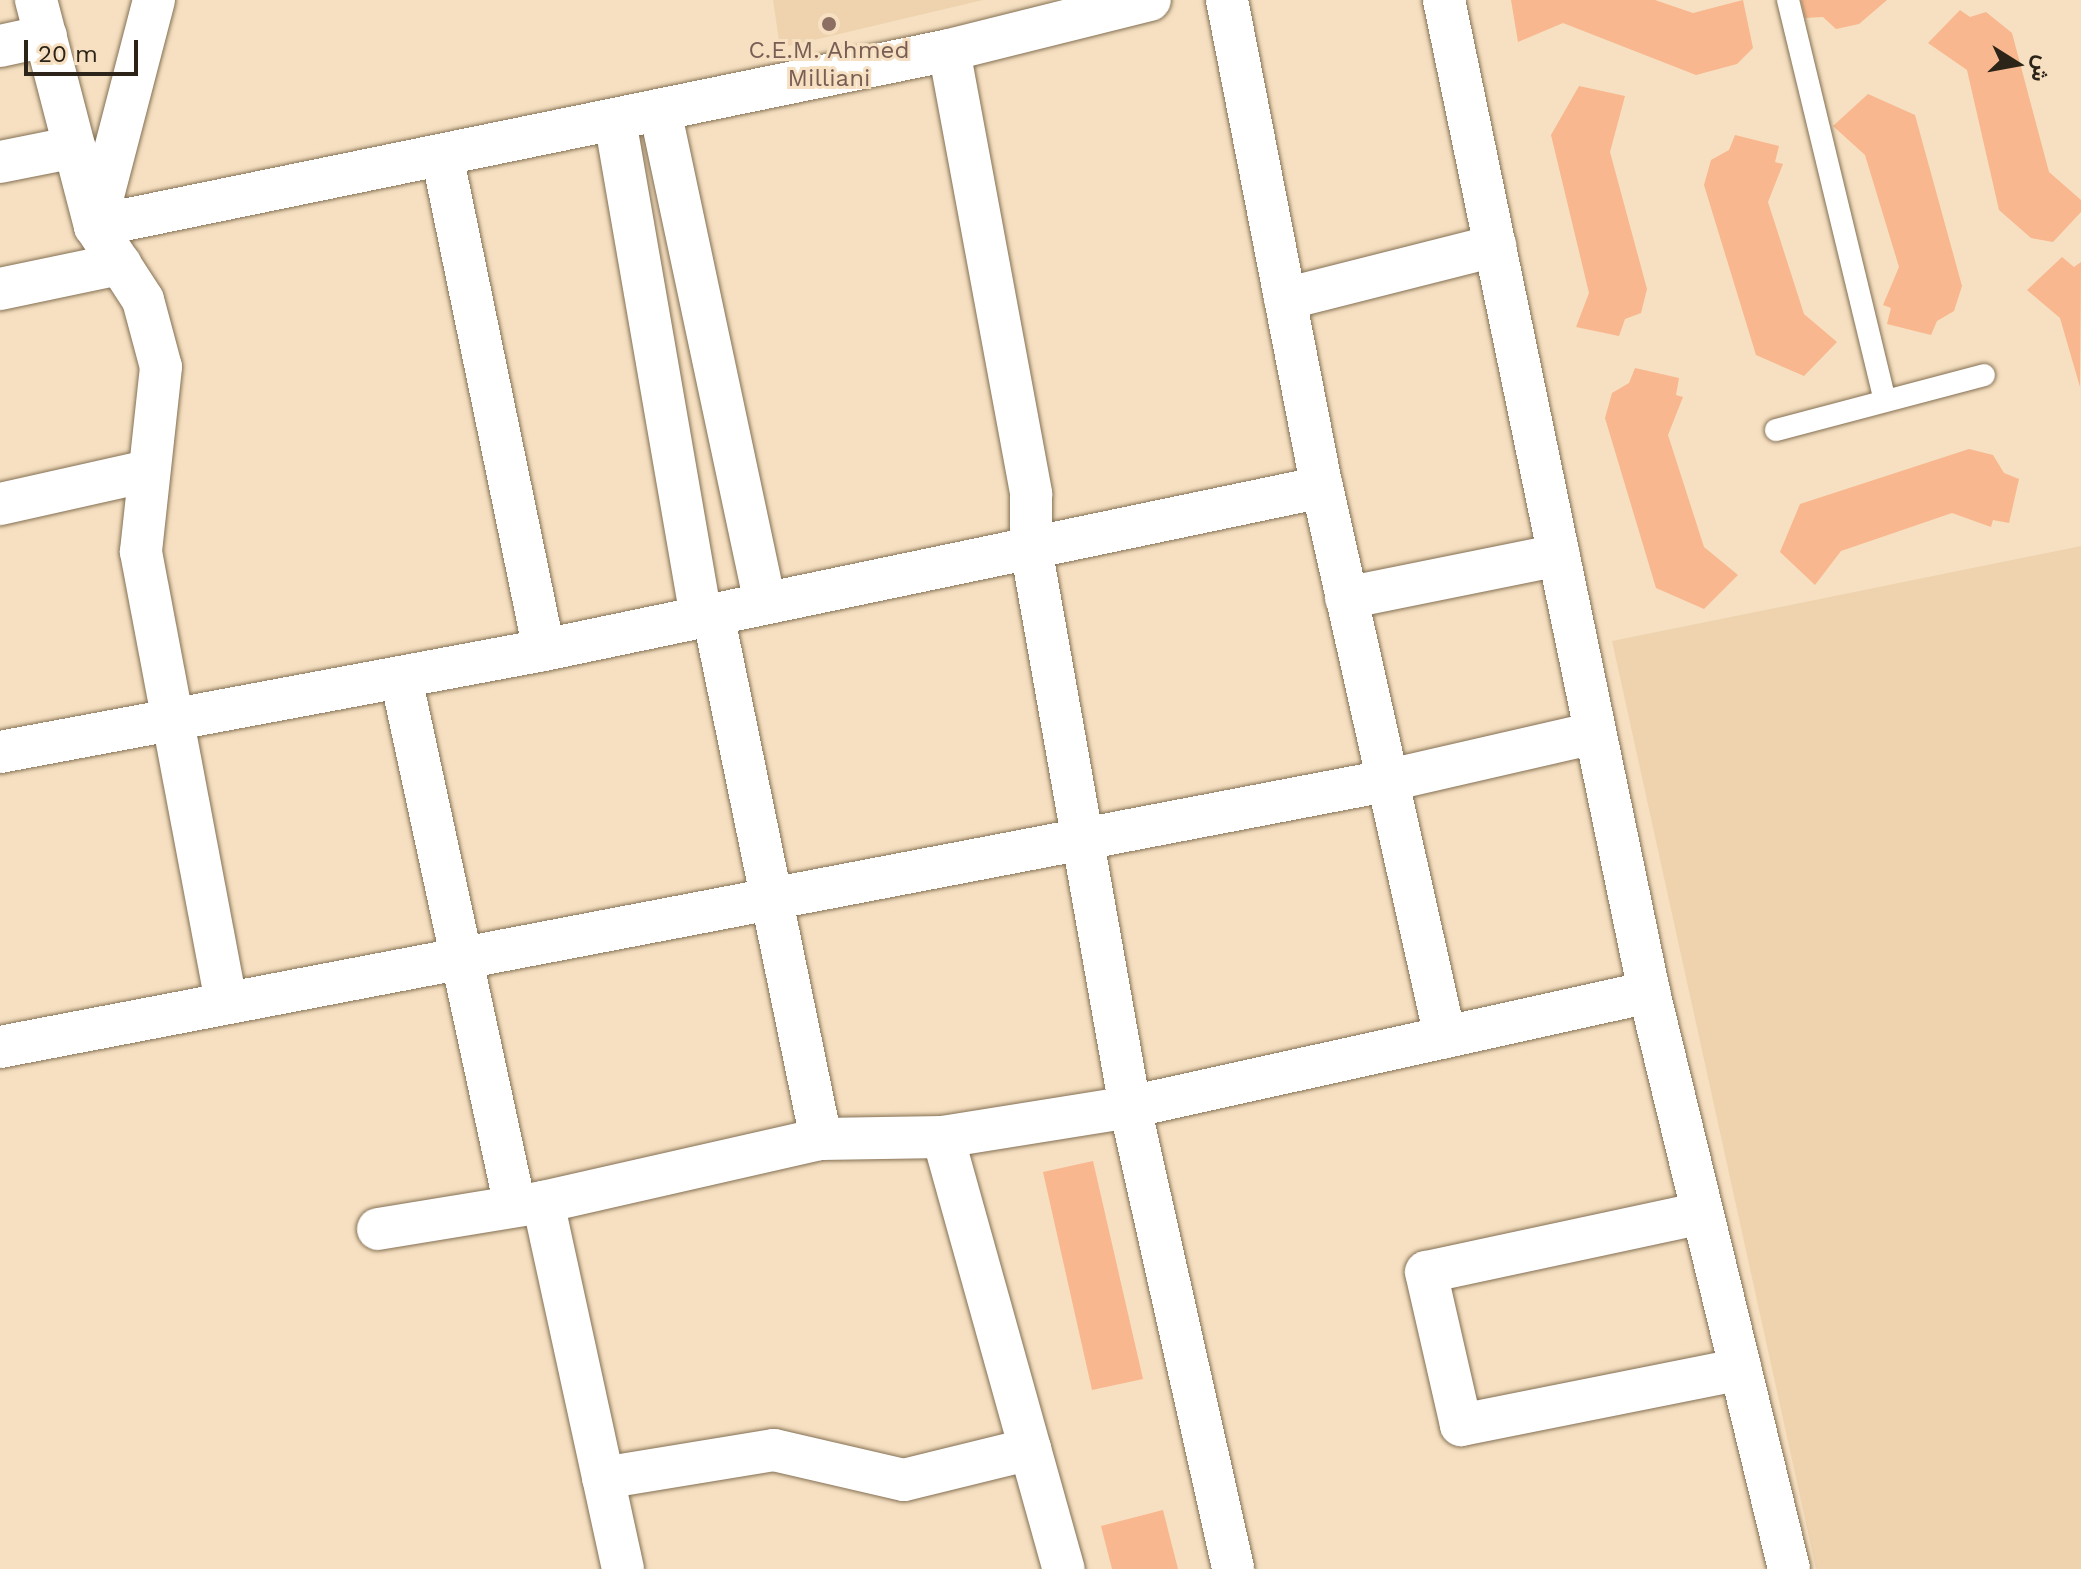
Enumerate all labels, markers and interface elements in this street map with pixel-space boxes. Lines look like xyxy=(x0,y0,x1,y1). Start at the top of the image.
marker: C.E.M. Ahmed Milliani xyxy=(820,15,838,33)
scale bar xyxy=(28,24,142,74)
north arrow xyxy=(1977,24,2057,104)
place label: C.E.M. Ahmed Milliani xyxy=(748,37,910,93)
text: 20 m xyxy=(38,40,98,68)
text: ش xyxy=(2026,53,2056,84)

